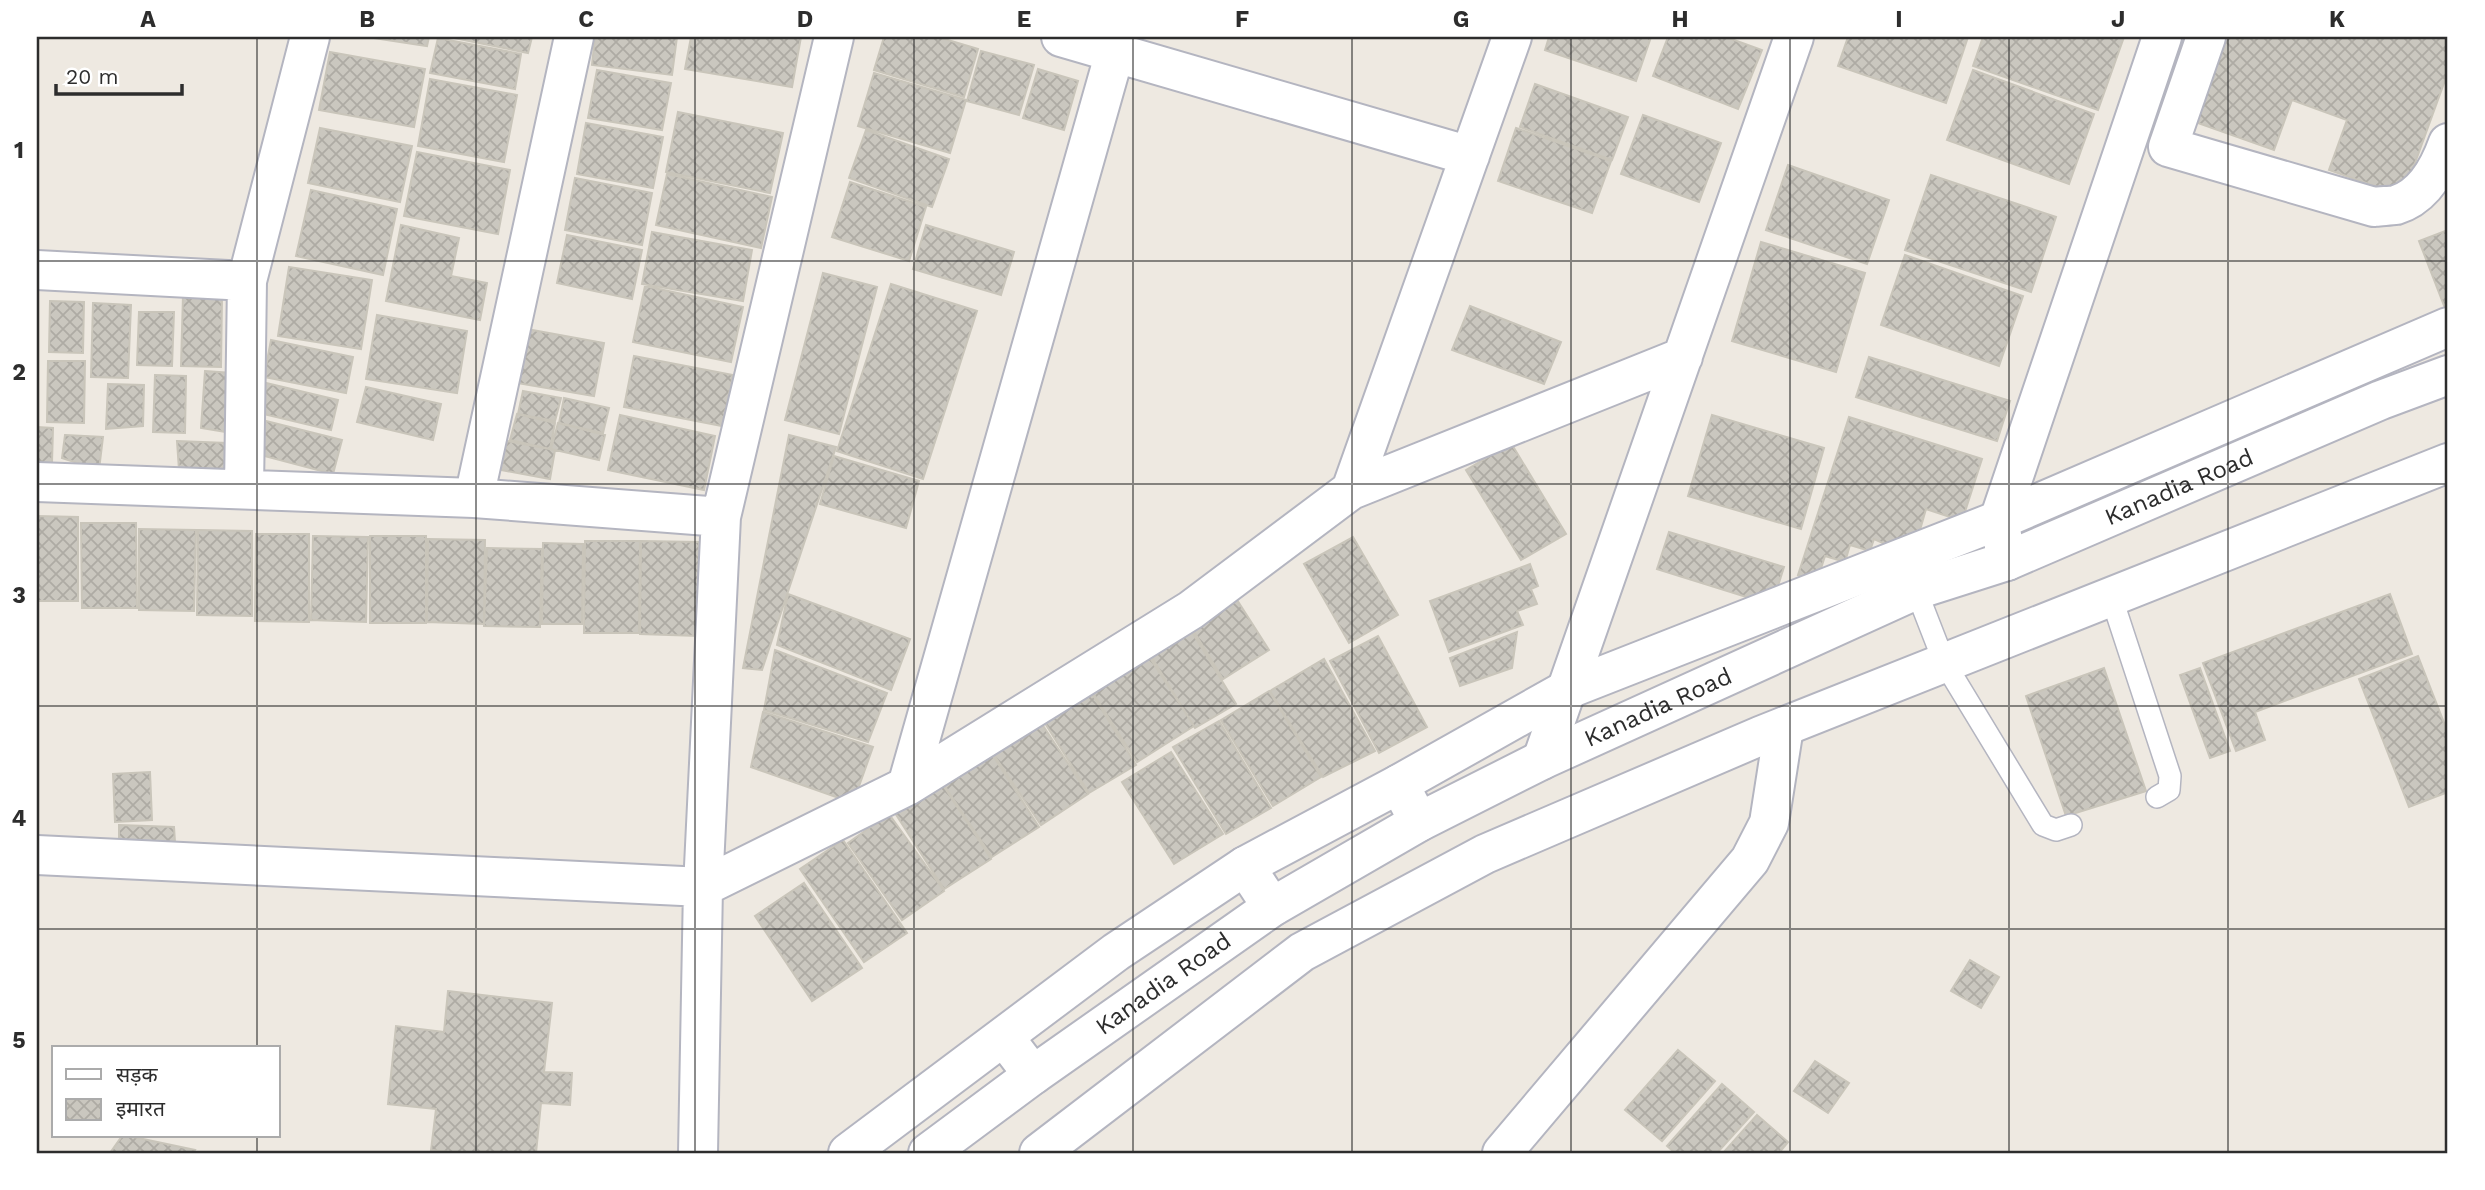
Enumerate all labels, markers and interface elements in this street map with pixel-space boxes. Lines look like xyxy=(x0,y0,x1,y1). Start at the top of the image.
text: A xyxy=(140,6,156,33)
text: B xyxy=(359,6,375,33)
text: C xyxy=(578,6,594,33)
text: D xyxy=(797,6,813,33)
text: E xyxy=(1017,6,1031,33)
text: F xyxy=(1235,6,1249,33)
text: G xyxy=(1453,6,1469,33)
text: H xyxy=(1671,6,1689,33)
text: I xyxy=(1895,6,1903,33)
text: J xyxy=(2111,6,2125,33)
text: K xyxy=(2329,6,2345,33)
scale bar xyxy=(56,52,182,96)
text: 20 m xyxy=(66,64,118,89)
text: 1 xyxy=(14,137,24,164)
text: 2 xyxy=(12,359,26,386)
street label: Kanadia Road xyxy=(2100,443,2257,531)
text: 3 xyxy=(12,582,26,609)
street label: Kanadia Road xyxy=(1580,662,1736,753)
text: 4 xyxy=(12,805,27,832)
street label: Kanadia Road xyxy=(1090,926,1236,1041)
text: 5 xyxy=(12,1027,26,1054)
legend xyxy=(52,1046,280,1138)
text: सड़क xyxy=(116,1062,158,1087)
text: इमारत xyxy=(116,1096,166,1121)

